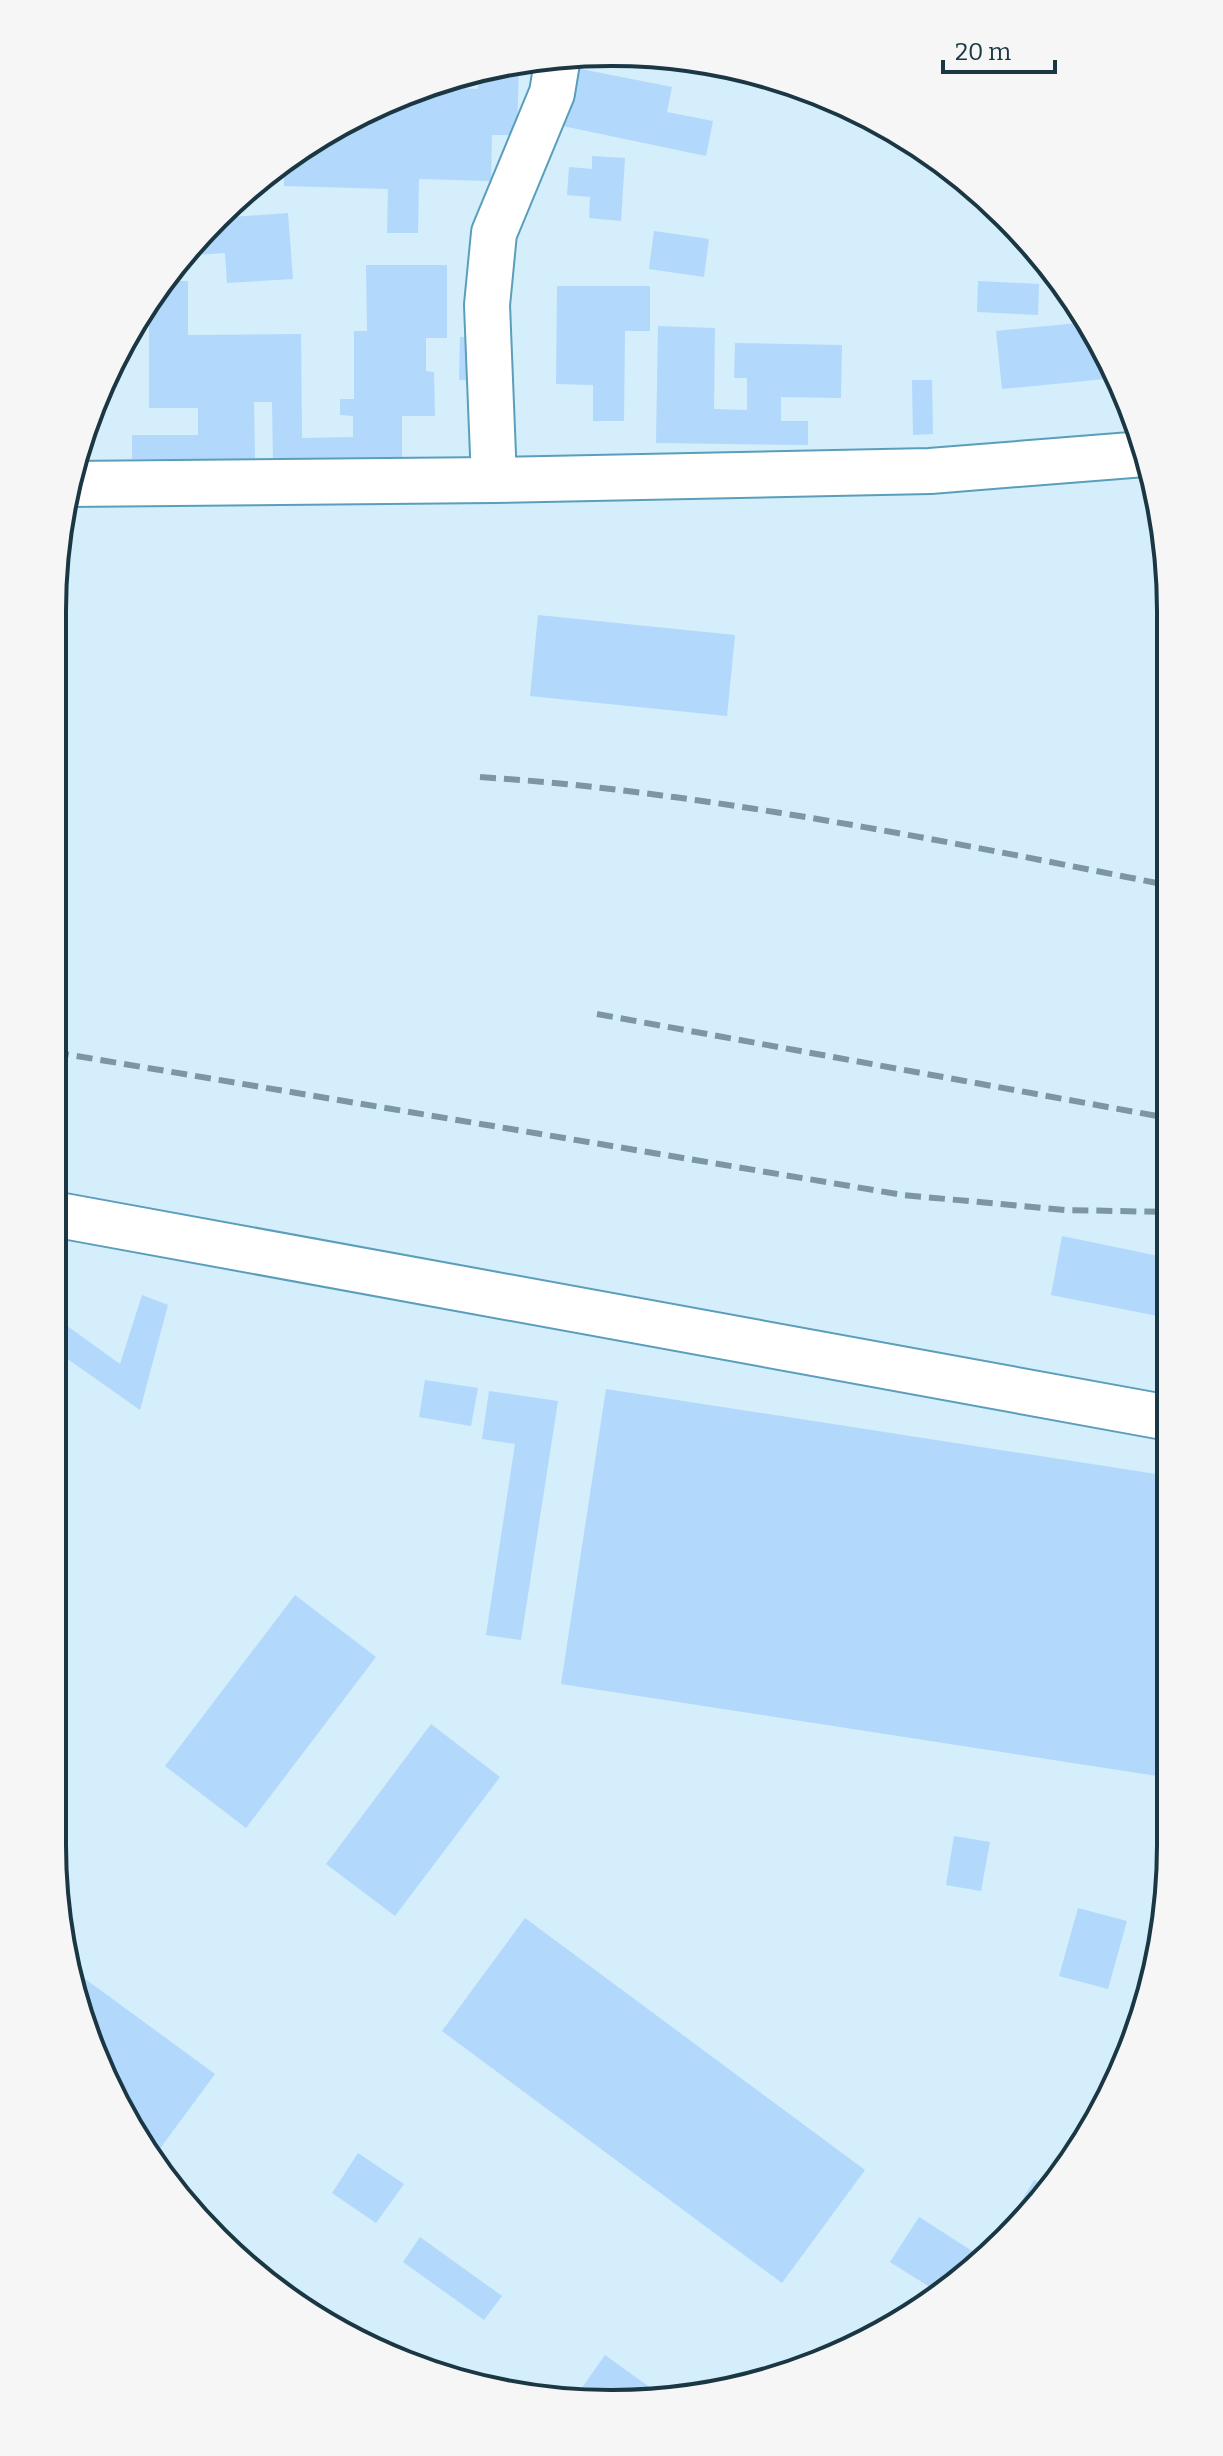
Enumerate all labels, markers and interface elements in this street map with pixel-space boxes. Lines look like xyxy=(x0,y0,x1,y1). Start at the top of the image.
scale bar xyxy=(943,24,1055,74)
text: 20 m xyxy=(955,38,1011,66)

